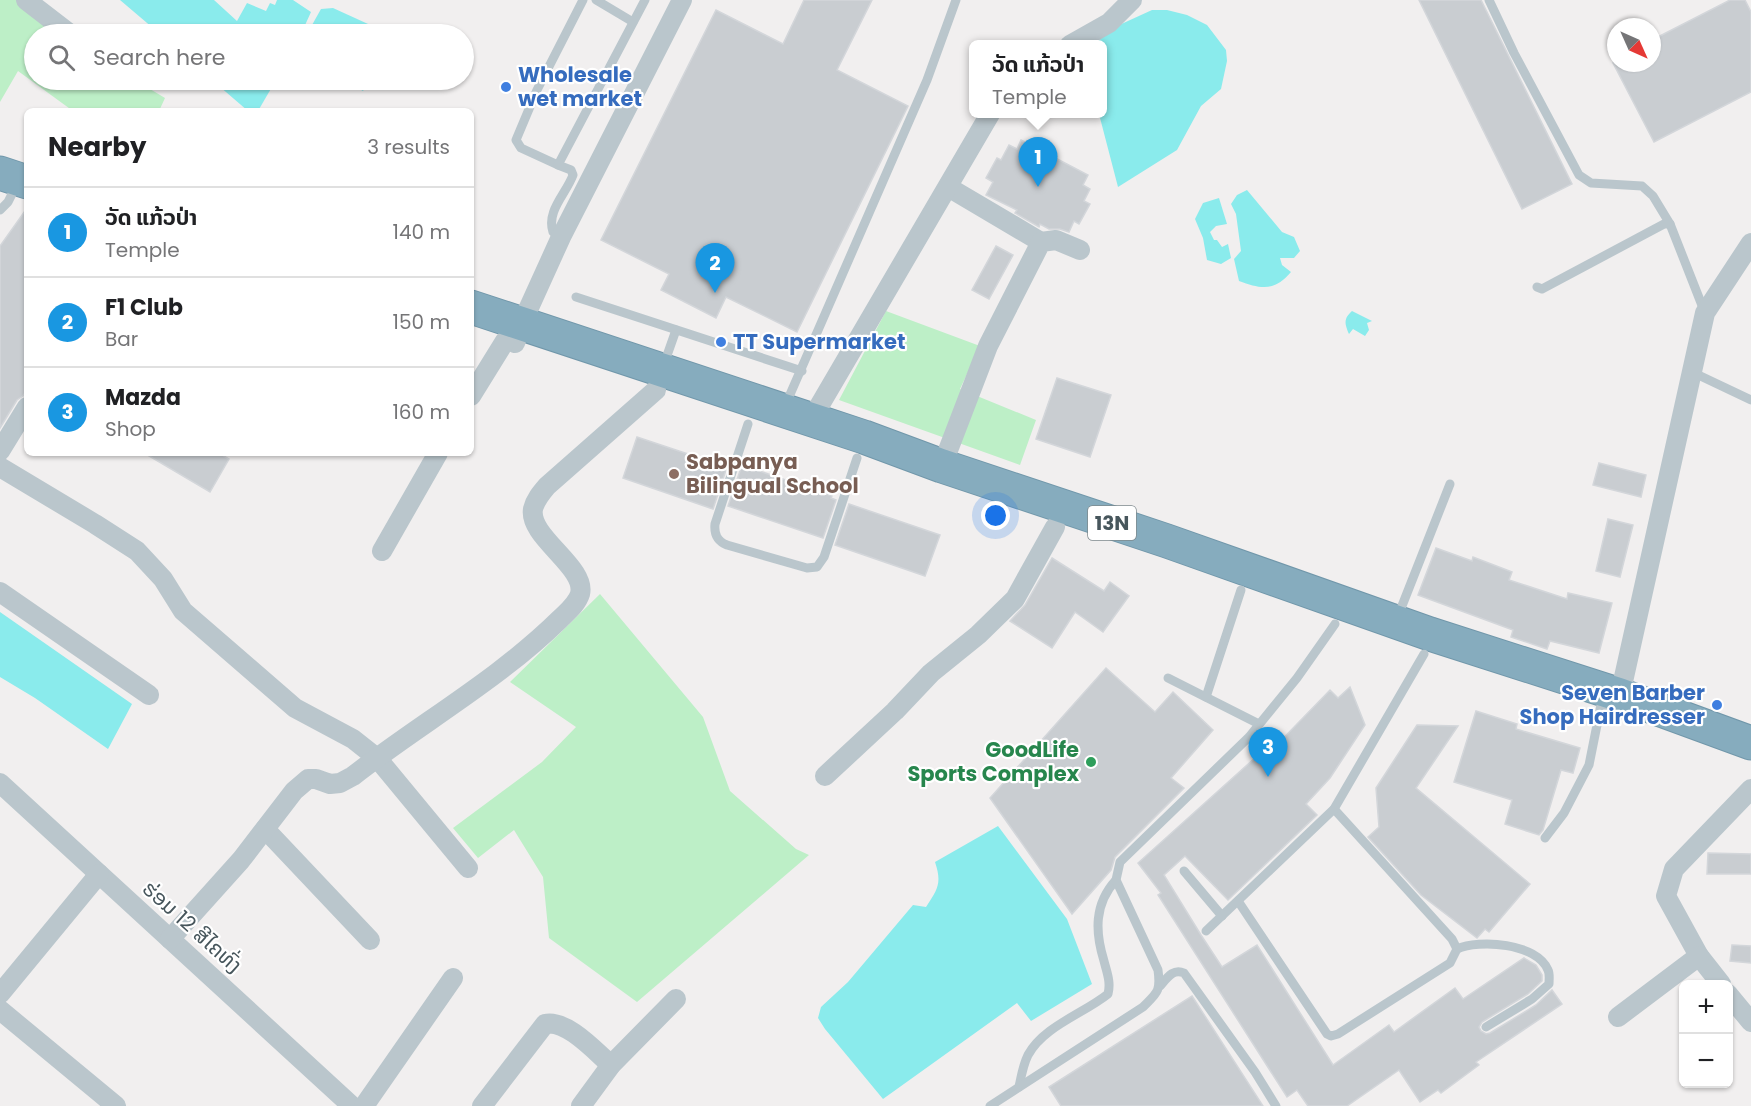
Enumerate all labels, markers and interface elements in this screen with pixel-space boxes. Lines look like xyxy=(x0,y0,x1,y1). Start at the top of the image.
north arrow xyxy=(1607,18,1661,72)
search box xyxy=(24,24,474,90)
popup xyxy=(969,40,1107,118)
icon: search xyxy=(45,41,78,74)
text: Search here xyxy=(93,42,226,73)
text: ວັດ ແກ້ວປ່າ xyxy=(992,49,1084,80)
place label: Wholesale wet market xyxy=(518,60,642,113)
marker: Wholesale wet market xyxy=(499,80,513,94)
text: Temple xyxy=(992,83,1067,111)
text: Nearby xyxy=(48,129,146,165)
text: 3 results xyxy=(367,133,450,161)
pin: 1 xyxy=(1018,138,1058,187)
text: ວັດ ແກ້ວປ່າ xyxy=(105,202,197,233)
text: 1 xyxy=(64,218,71,246)
text: 140 m xyxy=(393,218,450,246)
text: Temple xyxy=(105,236,180,264)
pin: 2 xyxy=(696,244,734,293)
text: F1 Club xyxy=(105,292,183,323)
text: 2 xyxy=(62,308,73,336)
text: 150 m xyxy=(393,308,450,336)
text: Bar xyxy=(105,325,138,353)
place label: TT Supermarket xyxy=(733,327,905,356)
marker: TT Supermarket xyxy=(714,335,728,349)
text: Mazda xyxy=(105,382,181,413)
text: 3 xyxy=(61,398,74,426)
text: 160 m xyxy=(392,398,450,426)
text: Shop xyxy=(105,415,156,443)
place label: Sabpanya Bilingual School xyxy=(686,447,859,500)
marker: Sabpanya Bilingual School xyxy=(667,467,681,481)
your location xyxy=(981,501,1010,530)
road number: 13N xyxy=(1088,506,1136,540)
place label: Seven Barber Shop Hairdresser xyxy=(1520,678,1705,731)
marker: Seven Barber Shop Hairdresser xyxy=(1710,698,1724,712)
pin: 3 xyxy=(1248,728,1288,777)
place label: GoodLife Sports Complex xyxy=(907,735,1080,788)
marker: GoodLife Sports Complex xyxy=(1084,755,1098,769)
street label: ຮ່ອມ 12 ສີໄຄທົ່ງ xyxy=(136,874,248,979)
map controls xyxy=(1679,980,1733,1088)
button: + xyxy=(1679,980,1733,1034)
button: − xyxy=(1679,1034,1733,1088)

